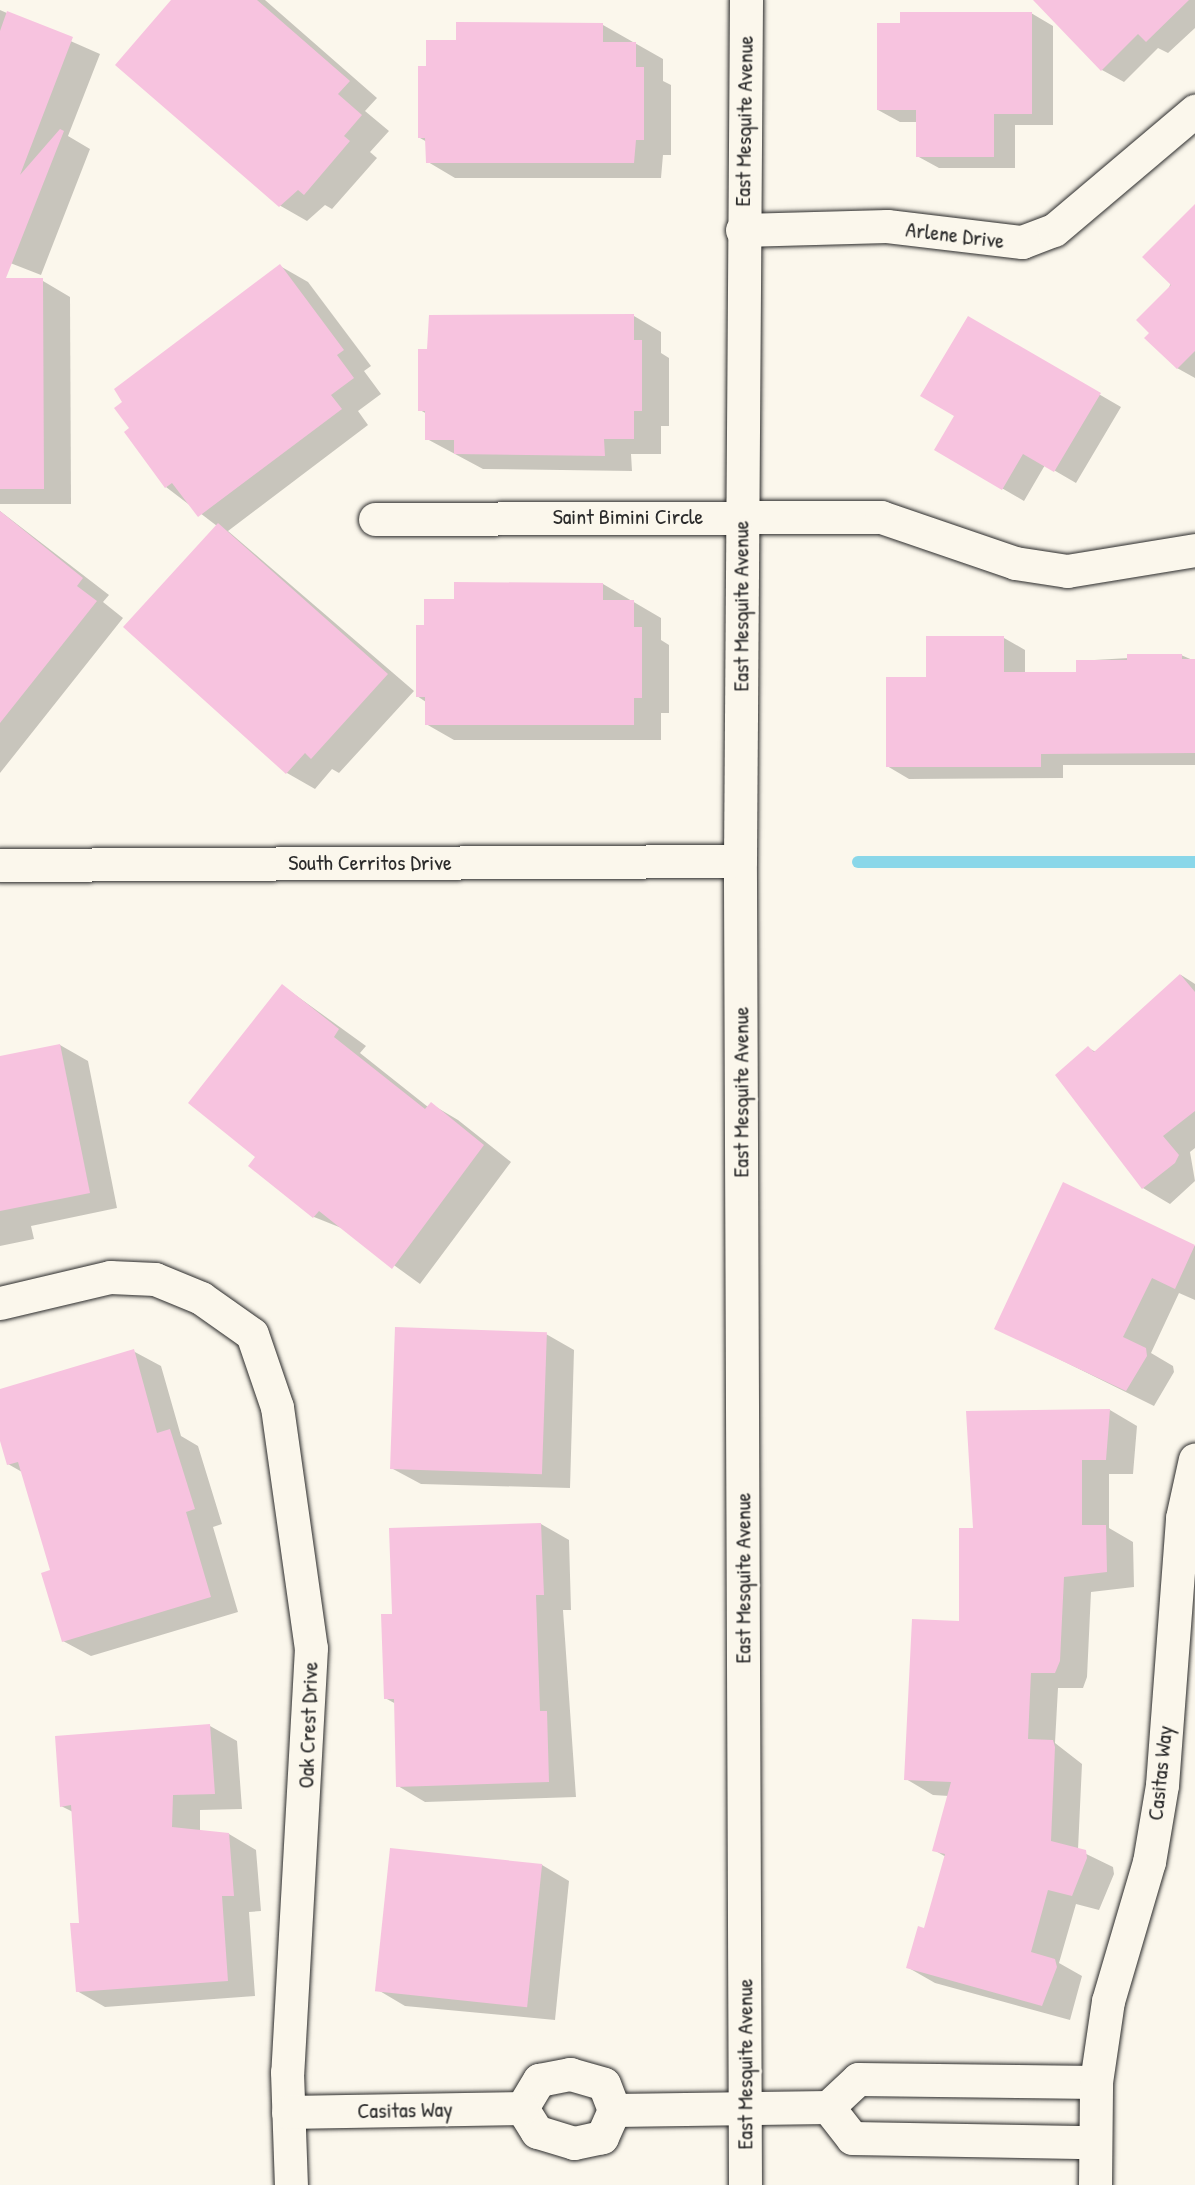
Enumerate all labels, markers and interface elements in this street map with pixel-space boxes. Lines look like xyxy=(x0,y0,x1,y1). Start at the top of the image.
street label: East Mesquite Avenue xyxy=(729,35,759,207)
street label: Arlene Drive xyxy=(904,216,1006,254)
street label: Saint Bimini Circle xyxy=(553,504,703,530)
street label: East Mesquite Avenue xyxy=(728,521,754,691)
street label: South Cerritos Drive xyxy=(288,850,452,876)
street label: East Mesquite Avenue xyxy=(728,1007,754,1177)
street label: East Mesquite Avenue xyxy=(730,1493,756,1663)
street label: Oak Crest Drive xyxy=(293,1661,323,1789)
street label: Casitas Way xyxy=(1142,1724,1178,1822)
street label: East Mesquite Avenue xyxy=(732,1979,758,2149)
street label: Casitas Way xyxy=(357,2096,453,2124)

